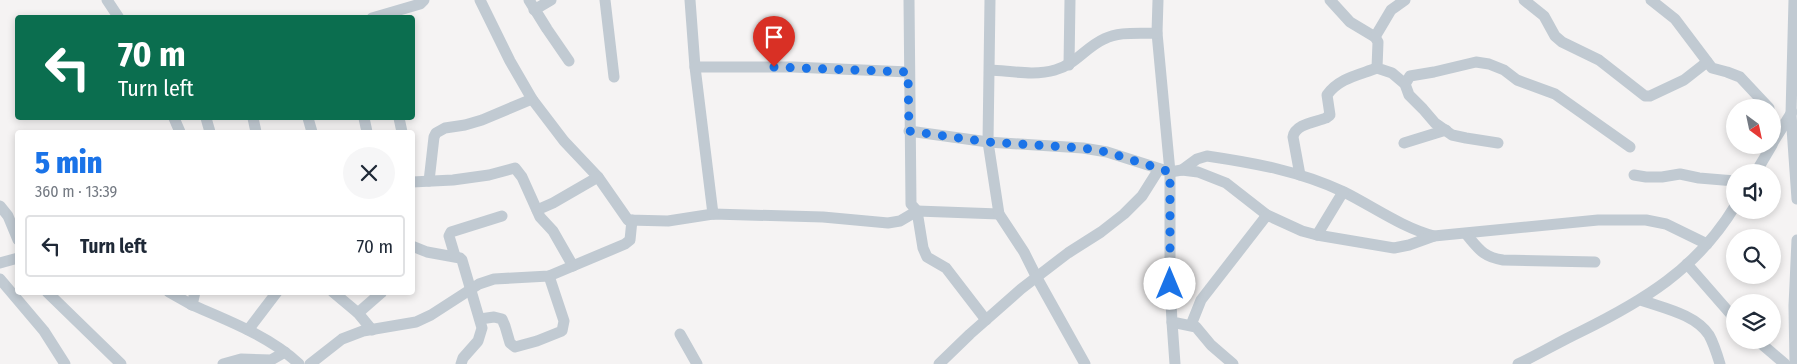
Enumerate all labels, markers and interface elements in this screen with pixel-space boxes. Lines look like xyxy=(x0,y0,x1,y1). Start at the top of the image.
pin xyxy=(753,16,795,67)
icon: arrive xyxy=(760,23,788,51)
text: 70 m xyxy=(118,33,186,75)
icon: left xyxy=(35,35,100,100)
text: Turn left xyxy=(118,75,194,102)
north arrow xyxy=(1726,99,1781,154)
map controls xyxy=(1726,99,1781,349)
text: 5 min xyxy=(35,145,102,181)
button: close xyxy=(343,147,395,199)
button: sound xyxy=(1726,164,1781,219)
text: 360 m · 13:39 xyxy=(35,182,117,201)
button: search xyxy=(1726,229,1781,284)
icon: left xyxy=(37,232,65,260)
text: Turn left xyxy=(80,235,147,258)
text: 70 m xyxy=(357,235,393,258)
position arrow xyxy=(1143,257,1195,309)
button: layers xyxy=(1726,294,1781,349)

